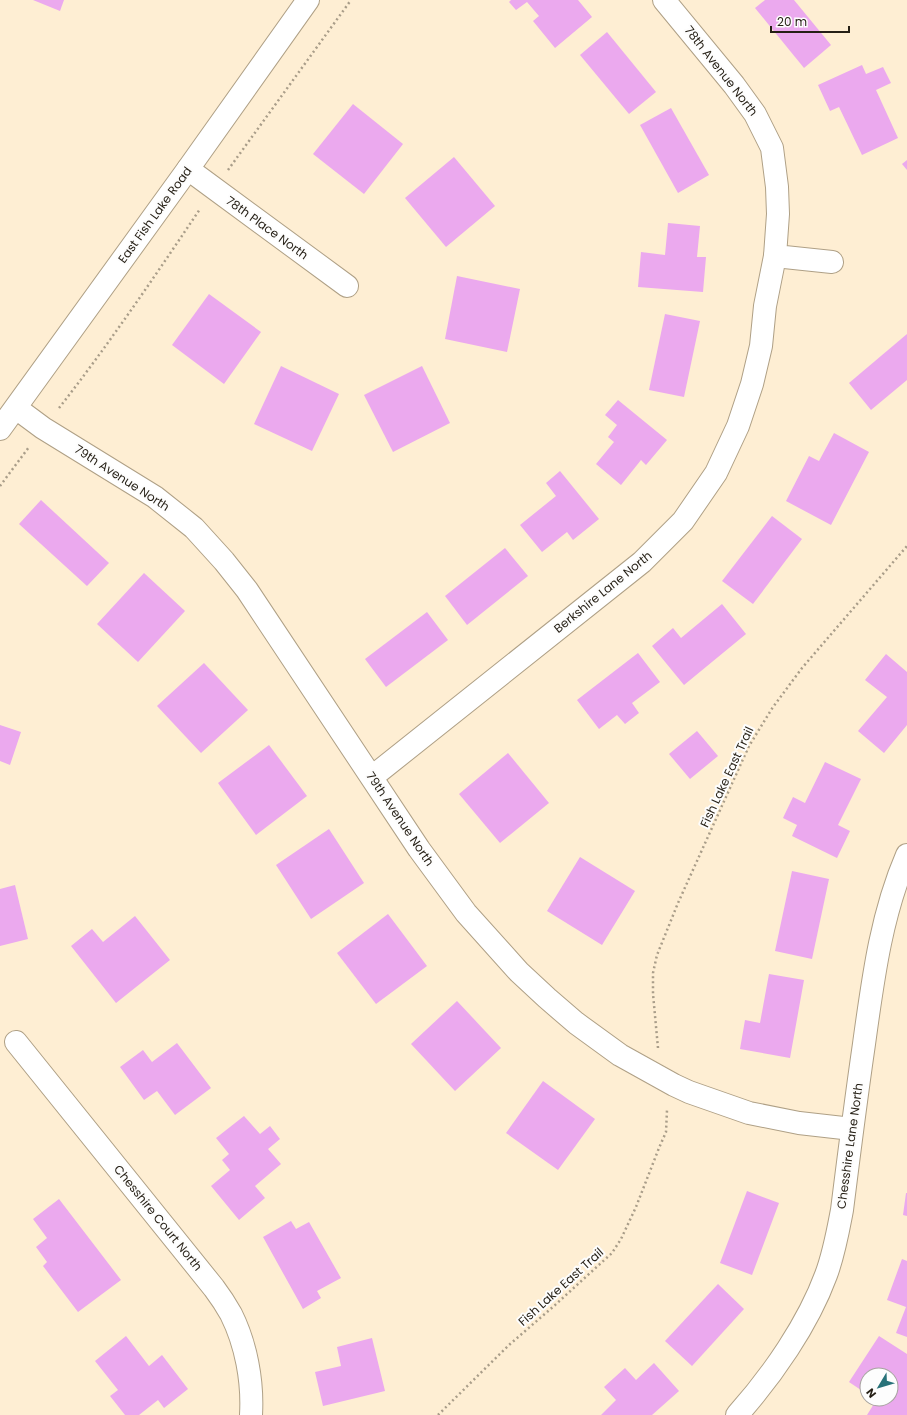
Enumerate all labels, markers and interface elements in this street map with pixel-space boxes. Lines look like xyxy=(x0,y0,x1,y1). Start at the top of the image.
scale bar xyxy=(771,8,849,34)
text: 20 m xyxy=(777,13,807,30)
street label: 78th Avenue North xyxy=(681,22,762,119)
street label: East Fish Lake Road xyxy=(114,163,195,266)
street label: 78th Place North xyxy=(223,192,312,263)
street label: 79th Avenue North xyxy=(71,440,173,515)
street label: Berkshire Lane North xyxy=(550,547,655,637)
street label: Fish Lake East Trail xyxy=(696,724,757,830)
street label: 79th Avenue North xyxy=(363,768,438,869)
street label: Chesshire Lane North xyxy=(832,1082,867,1210)
street label: Chesshire Court North xyxy=(110,1161,207,1274)
street label: Fish Lake East Trail xyxy=(514,1244,607,1330)
north arrow xyxy=(859,1367,899,1407)
text: N xyxy=(862,1385,880,1401)

